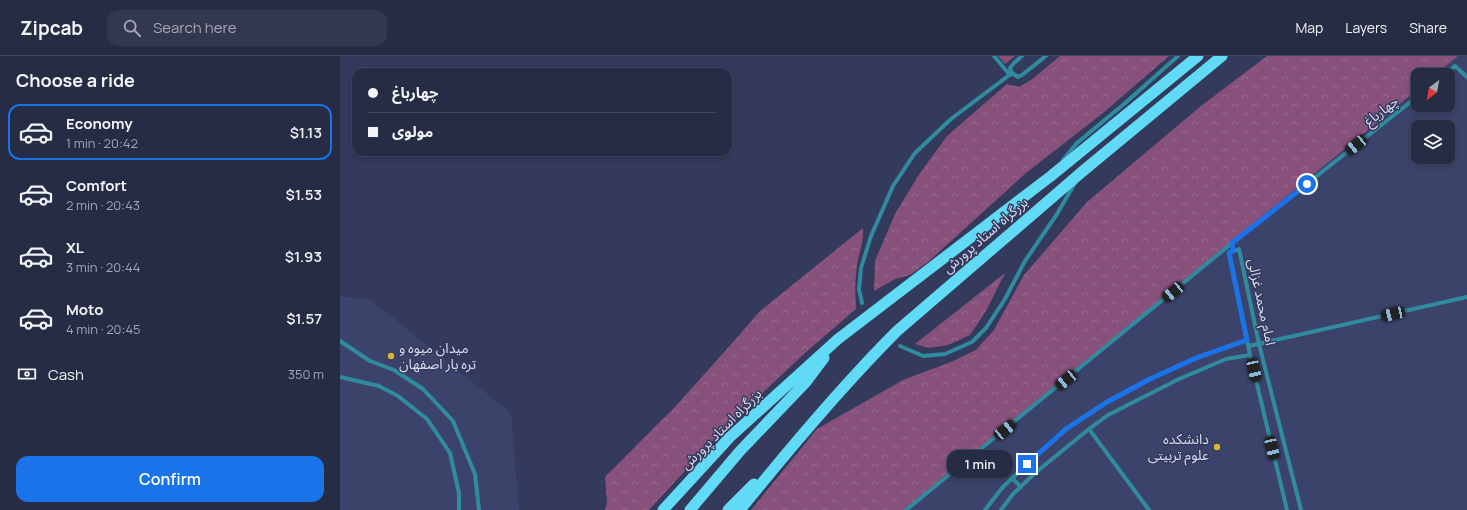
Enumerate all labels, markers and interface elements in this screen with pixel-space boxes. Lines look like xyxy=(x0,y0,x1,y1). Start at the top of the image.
search box xyxy=(107,10,387,46)
text: Zipcab xyxy=(20,15,83,41)
icon: search xyxy=(121,17,143,39)
text: Search here xyxy=(153,17,236,38)
text: Map xyxy=(1295,18,1323,37)
text: Layers xyxy=(1345,18,1387,37)
text: Share xyxy=(1409,18,1447,37)
text: Choose a ride xyxy=(16,68,135,92)
north arrow xyxy=(1411,68,1455,112)
map controls xyxy=(1411,68,1455,164)
text: چهارباغ xyxy=(392,82,439,103)
street label: چهارباغ xyxy=(1359,91,1403,132)
text: Economy xyxy=(66,113,133,134)
icon: car xyxy=(18,114,54,150)
button: layers xyxy=(1411,120,1455,164)
text: مولوی xyxy=(392,121,433,142)
text: $1.13 xyxy=(290,122,322,143)
car xyxy=(1343,133,1369,157)
text: 1 min · 20:42 xyxy=(66,134,138,152)
text: Comfort xyxy=(66,175,127,196)
route start xyxy=(1298,175,1316,193)
icon: car xyxy=(18,176,54,212)
text: $1.53 xyxy=(285,184,322,205)
street label: بزرگراه استاد پرورش xyxy=(938,192,1032,278)
text: 2 min · 20:43 xyxy=(66,196,140,214)
text: XL xyxy=(66,237,84,258)
icon: car xyxy=(18,238,54,274)
text: $1.93 xyxy=(285,246,322,267)
street label: امام محمد غزالی xyxy=(1242,257,1281,348)
text: 3 min · 20:44 xyxy=(66,258,140,276)
car xyxy=(1160,280,1186,304)
text: Moto xyxy=(66,299,103,320)
icon: car xyxy=(18,300,54,336)
car xyxy=(1380,305,1406,323)
text: $1.57 xyxy=(286,308,322,329)
text: 4 min · 20:45 xyxy=(66,320,141,338)
place label: میدان میوه و تره بار اصفهان xyxy=(399,338,476,373)
marker: میدان میوه و تره بار اصفهان xyxy=(386,351,396,361)
car xyxy=(1245,357,1263,383)
icon: cash xyxy=(16,363,38,385)
text: Cash xyxy=(48,364,84,385)
text: 350 m xyxy=(288,365,324,383)
car xyxy=(1053,368,1079,392)
street label: بزرگراه استاد پرورش xyxy=(676,384,766,474)
car xyxy=(992,418,1018,442)
place label: دانشکده علوم تربیتی xyxy=(1148,429,1209,466)
car xyxy=(1263,435,1281,461)
marker: دانشکده علوم تربیتی xyxy=(1212,442,1222,452)
callout: 1 min xyxy=(947,450,1013,478)
text: 1 min xyxy=(965,455,996,473)
route end xyxy=(1018,455,1036,473)
button: Confirm xyxy=(16,456,324,502)

